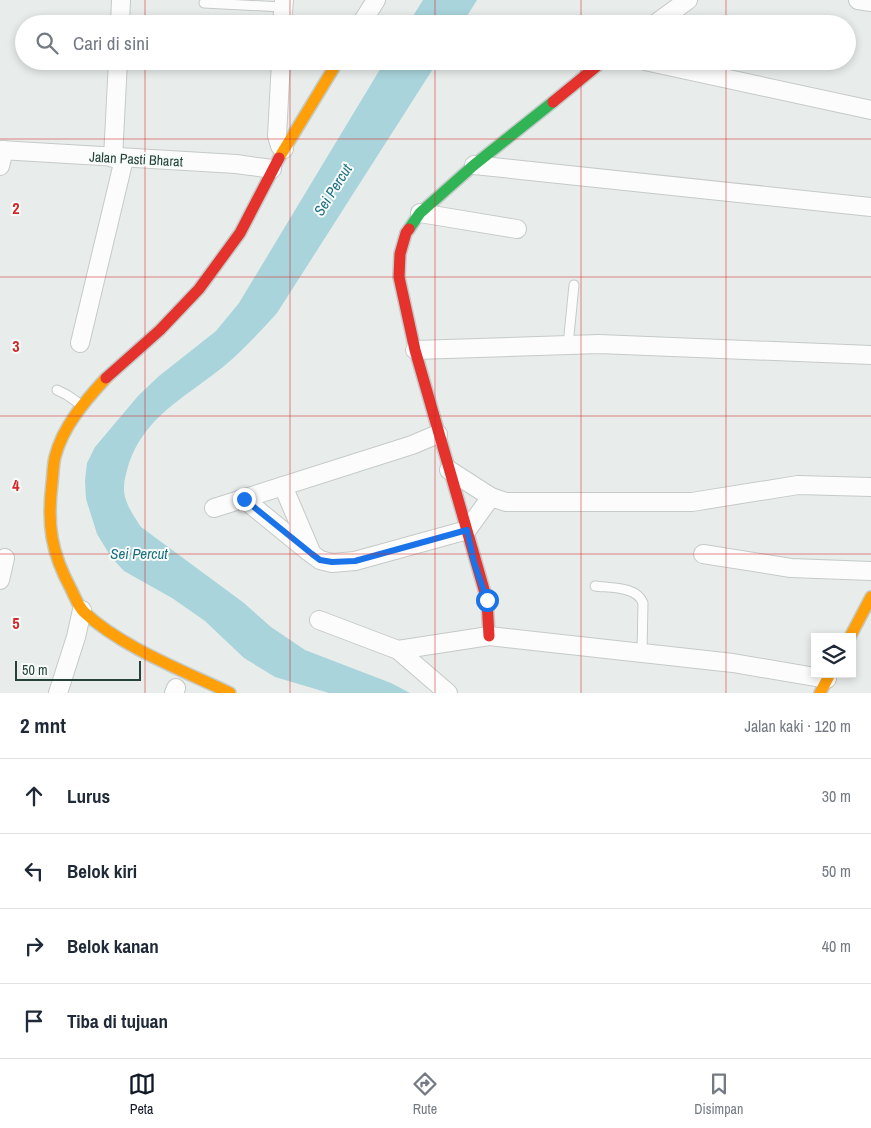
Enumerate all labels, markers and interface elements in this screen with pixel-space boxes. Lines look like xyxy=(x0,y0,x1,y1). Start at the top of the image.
search box xyxy=(15,15,856,70)
icon: search xyxy=(33,29,61,57)
text: Cari di sini xyxy=(73,30,149,56)
street label: Jalan Pasti Bharat xyxy=(89,148,183,170)
water label: Sei Percut xyxy=(308,159,357,220)
text: 2 xyxy=(12,197,20,219)
text: 3 xyxy=(12,335,20,357)
text: 4 xyxy=(12,474,20,496)
route end xyxy=(233,488,256,511)
water label: Sei Percut xyxy=(110,543,168,564)
route start xyxy=(476,589,499,612)
text: 5 xyxy=(12,612,20,634)
map controls xyxy=(811,633,856,678)
button: layers xyxy=(811,633,856,678)
scale bar xyxy=(15,658,141,681)
text: 50 m xyxy=(22,661,48,679)
text: 2 mnt xyxy=(20,711,66,740)
text: Jalan kaki · 120 m xyxy=(745,715,851,737)
icon: ahead xyxy=(20,782,48,810)
text: Lurus xyxy=(67,783,110,809)
text: 30 m xyxy=(822,785,851,807)
icon: left xyxy=(20,857,48,885)
text: Belok kiri xyxy=(67,858,137,884)
text: 50 m xyxy=(822,860,851,882)
icon: right xyxy=(20,932,48,960)
text: Belok kanan xyxy=(67,933,159,959)
text: 40 m xyxy=(822,935,851,957)
icon: arrive xyxy=(20,1007,48,1035)
text: Tiba di tujuan xyxy=(67,1008,168,1034)
tab: Peta xyxy=(128,1070,156,1118)
tab: Rute xyxy=(411,1070,439,1118)
tab: Disimpan xyxy=(694,1070,743,1118)

